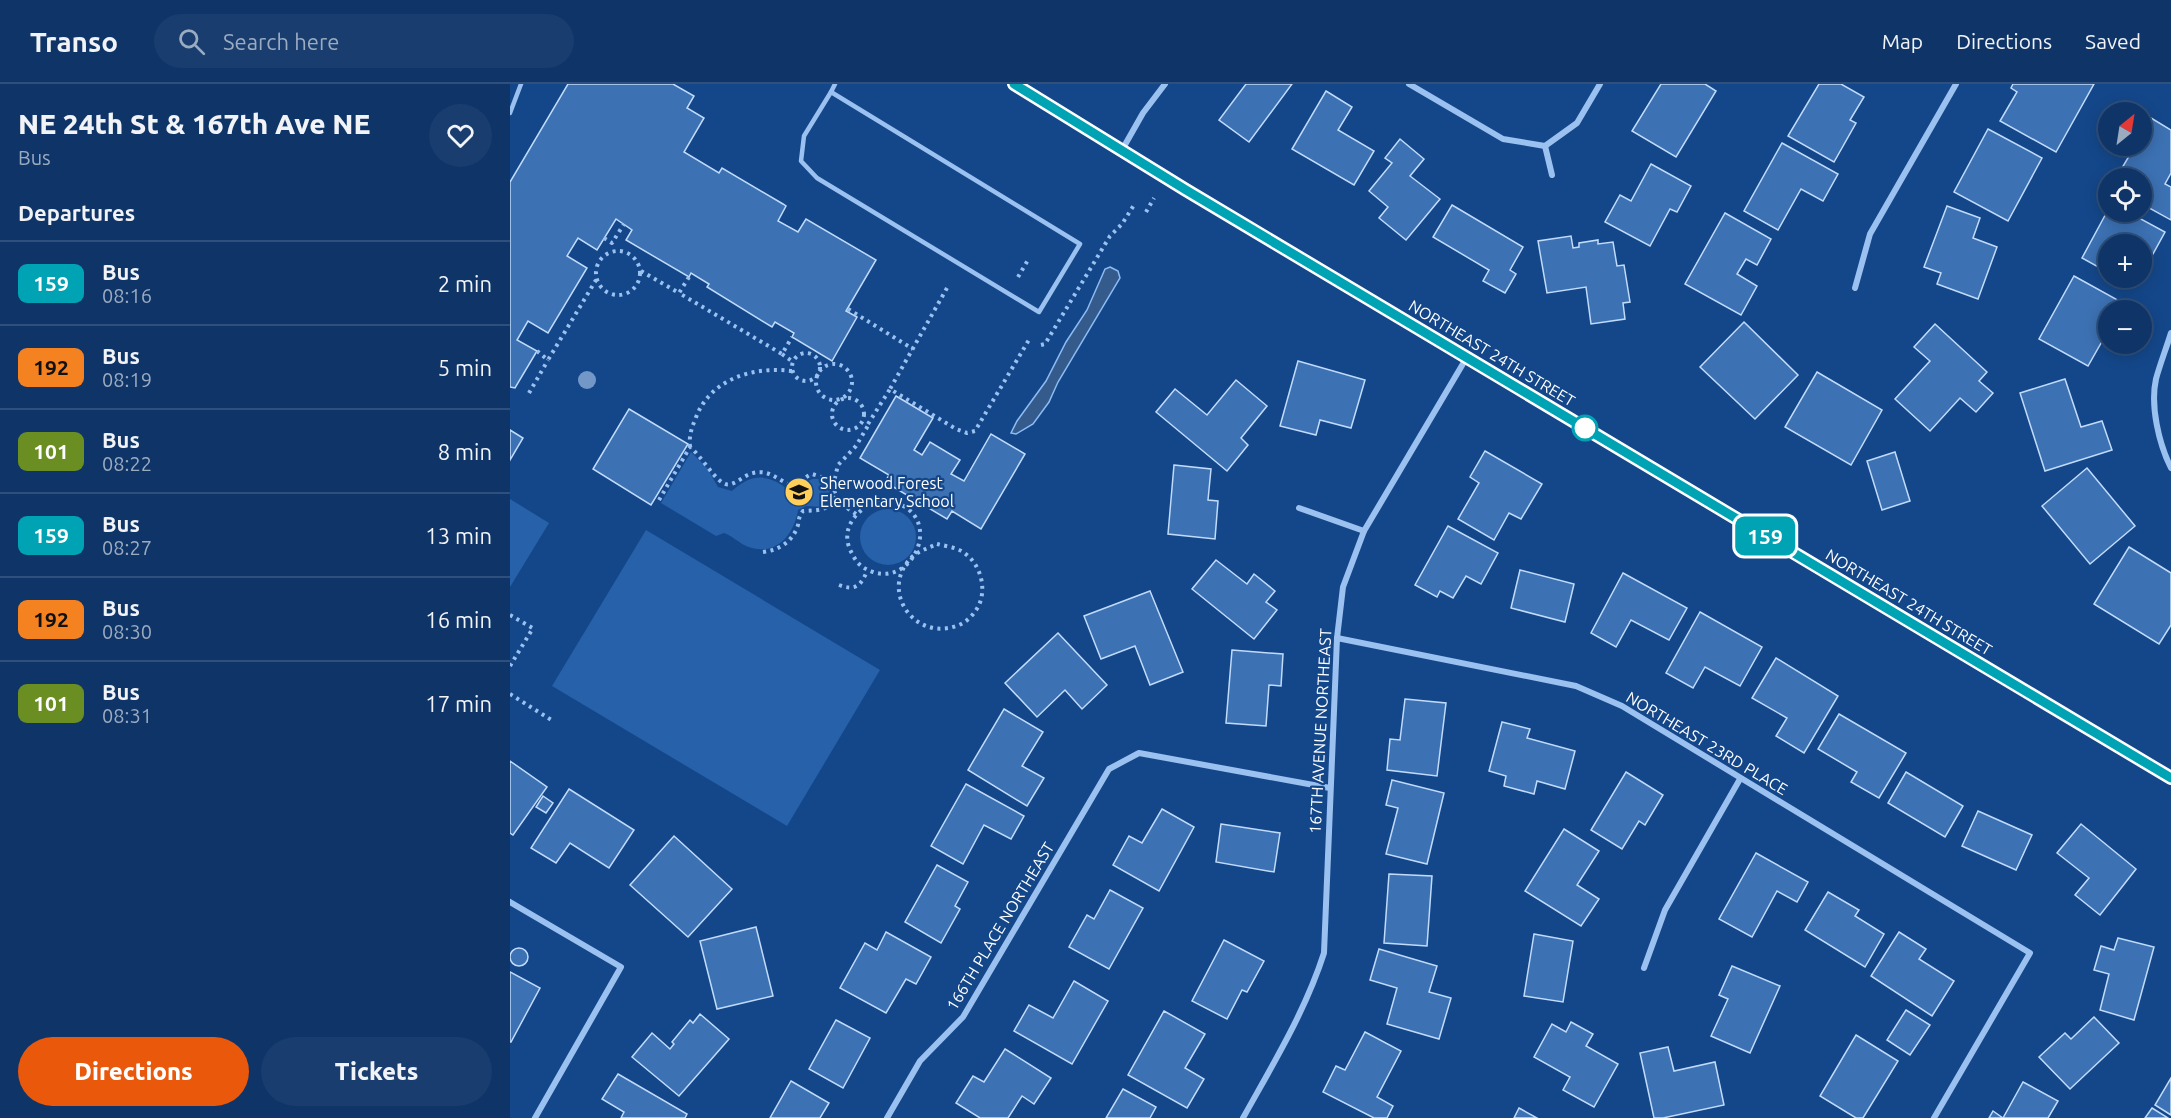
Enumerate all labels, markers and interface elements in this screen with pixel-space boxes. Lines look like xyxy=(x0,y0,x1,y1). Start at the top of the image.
search box xyxy=(154,14,574,68)
icon: search xyxy=(175,25,208,58)
text: Transo xyxy=(30,26,118,57)
text: Search here xyxy=(223,29,339,54)
text: Map xyxy=(1882,29,1923,53)
text: Directions xyxy=(1956,29,2052,53)
text: Saved xyxy=(2085,29,2141,53)
north arrow xyxy=(2098,102,2152,156)
map controls xyxy=(2098,102,2152,354)
button: heart xyxy=(429,104,492,167)
text: NE 24th St & 167th Ave NE xyxy=(18,108,370,139)
text: Bus xyxy=(18,146,51,169)
button: locate xyxy=(2098,168,2152,222)
text: Departures xyxy=(18,200,135,225)
button: + xyxy=(2098,234,2152,288)
text: Bus xyxy=(102,259,140,284)
text: 159 xyxy=(33,271,69,295)
text: 2 min xyxy=(438,271,492,296)
text: 08:16 xyxy=(102,284,152,307)
street label: NORTHEAST 24TH STREET xyxy=(1406,296,1578,410)
button: − xyxy=(2098,300,2152,354)
text: Bus xyxy=(102,343,140,368)
text: 192 xyxy=(33,355,69,379)
text: 5 min xyxy=(438,355,492,380)
text: 08:19 xyxy=(102,368,152,391)
unlabelled marker xyxy=(1572,415,1598,441)
text: Bus xyxy=(102,427,140,452)
text: 101 xyxy=(33,439,69,463)
text: 8 min xyxy=(438,439,492,464)
text: 08:22 xyxy=(102,452,152,475)
place label: Sherwood Forest Elementary School xyxy=(820,474,954,510)
school or university icon: Sherwood Forest Elementary School xyxy=(783,476,815,508)
text: Bus xyxy=(102,511,140,536)
line badge: 159 xyxy=(1730,516,1800,556)
text: 159 xyxy=(33,523,69,547)
text: 13 min xyxy=(425,523,492,548)
text: 159 xyxy=(1747,524,1783,548)
text: 08:27 xyxy=(102,536,152,559)
street label: NORTHEAST 24TH STREET xyxy=(1823,545,1995,659)
text: Bus xyxy=(102,595,140,620)
text: 192 xyxy=(33,607,69,631)
text: 16 min xyxy=(425,607,492,632)
text: 08:30 xyxy=(102,620,152,643)
street label: 167TH AVENUE NORTHEAST xyxy=(1306,628,1334,834)
text: Bus xyxy=(102,679,140,704)
street label: NORTHEAST 23RD PLACE xyxy=(1623,688,1791,798)
text: 101 xyxy=(33,691,69,715)
text: 17 min xyxy=(425,691,492,716)
text: 08:31 xyxy=(102,704,152,727)
street label: 166TH PLACE NORTHEAST xyxy=(943,839,1057,1013)
button: Directions xyxy=(18,1037,249,1106)
button: Tickets xyxy=(261,1037,492,1106)

